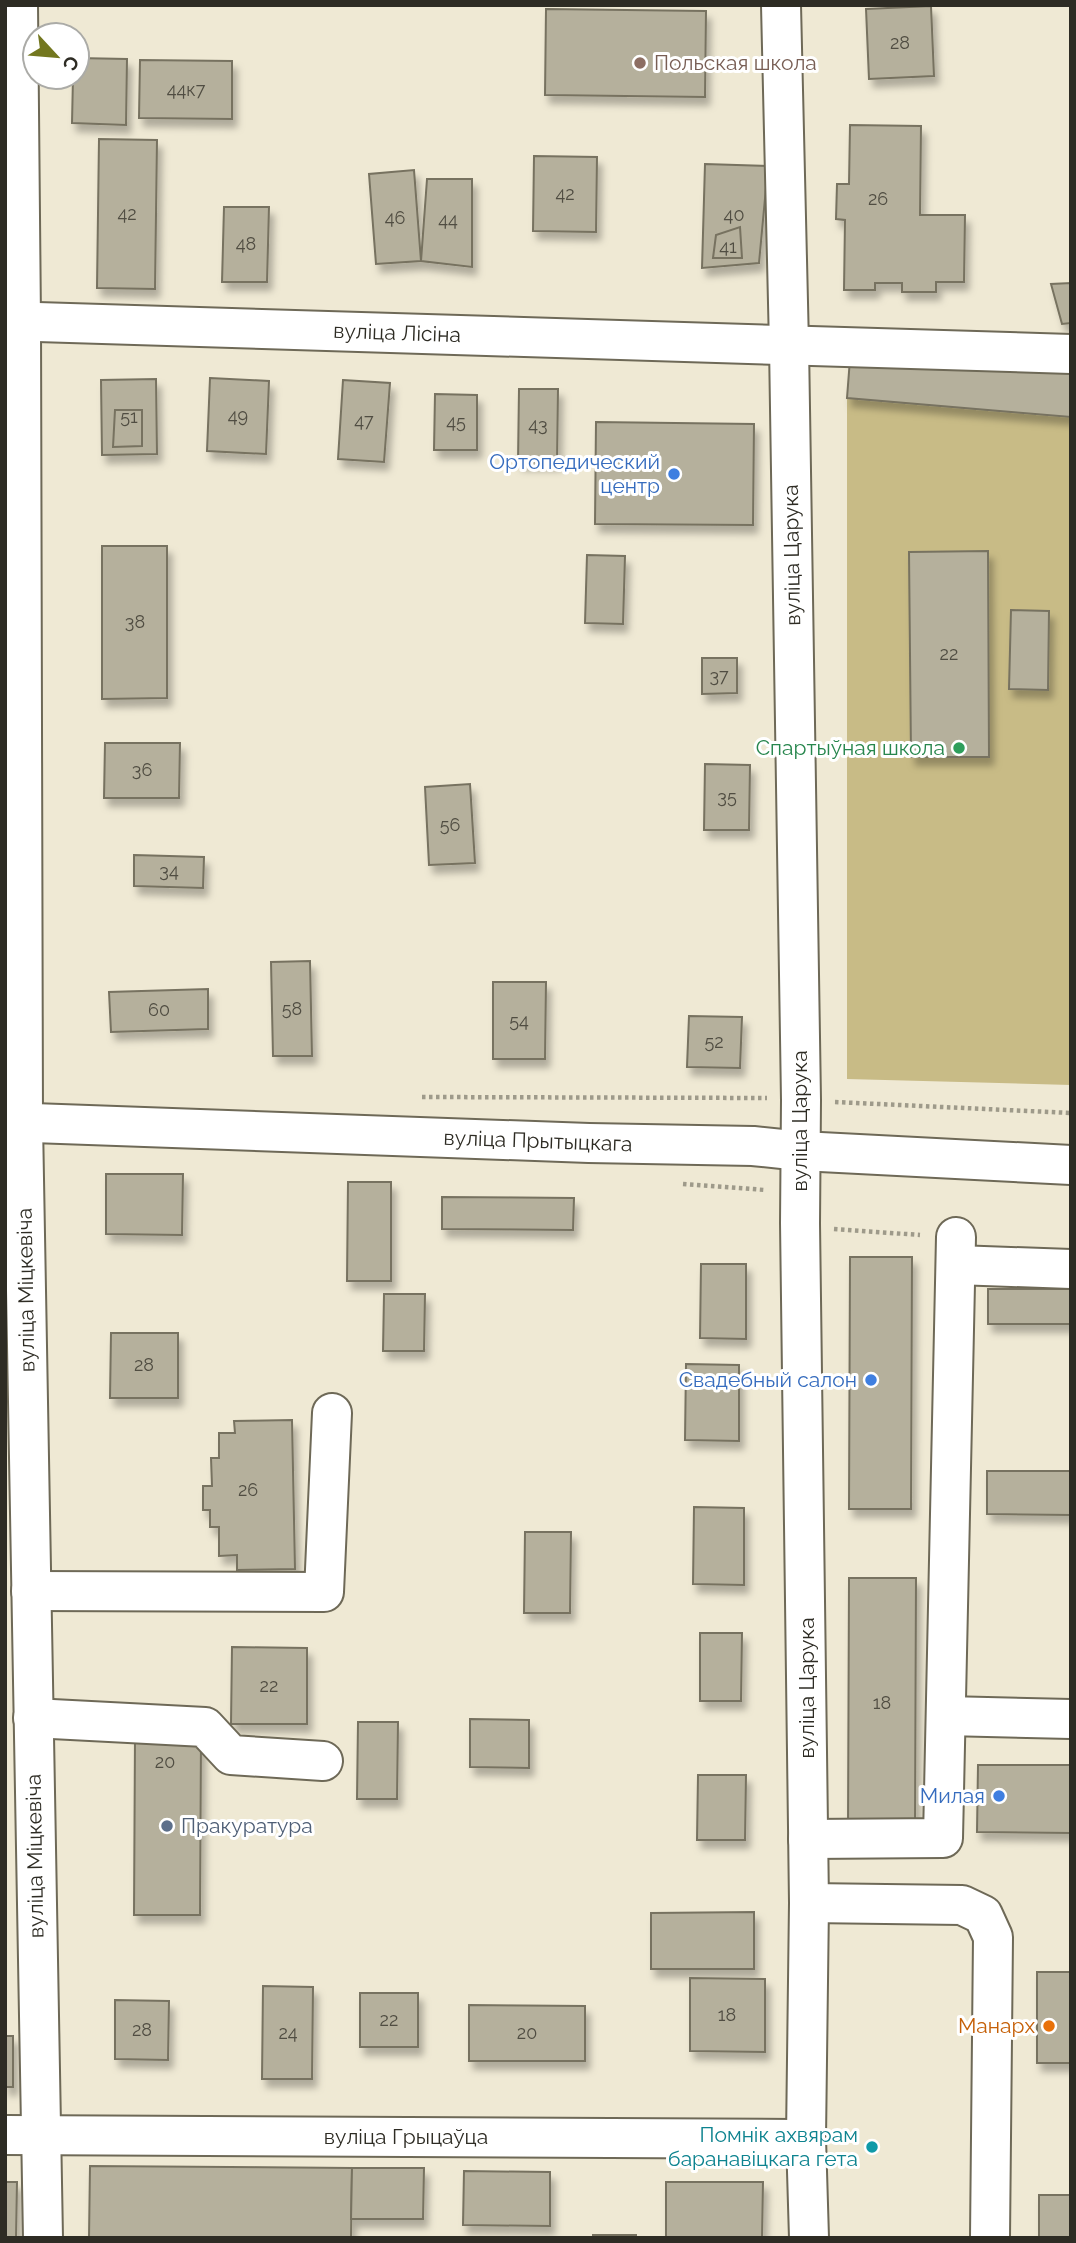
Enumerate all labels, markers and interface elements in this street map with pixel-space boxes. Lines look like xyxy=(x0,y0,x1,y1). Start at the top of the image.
north arrow xyxy=(21,21,91,91)
house number: 28 xyxy=(890,32,910,53)
place label: Польская школа xyxy=(654,50,817,75)
text: С xyxy=(59,53,84,74)
marker: Польская школа xyxy=(632,55,648,71)
house number: 44к7 xyxy=(167,79,206,100)
house number: 42 xyxy=(555,183,575,204)
house number: 26 xyxy=(868,188,888,209)
house number: 42 xyxy=(117,203,137,224)
house number: 40 xyxy=(724,204,744,225)
house number: 46 xyxy=(385,207,405,228)
house number: 44 xyxy=(438,209,458,230)
house number: 48 xyxy=(236,233,256,254)
house number: 41 xyxy=(719,236,737,257)
street label: вуліца Лісіна xyxy=(333,318,461,347)
house number: 49 xyxy=(228,405,248,426)
house number: 51 xyxy=(120,406,138,427)
house number: 47 xyxy=(354,410,374,431)
house number: 45 xyxy=(446,411,466,432)
house number: 43 xyxy=(528,414,548,435)
place label: Ортопедический центр xyxy=(489,449,660,498)
marker: Ортопедический центр xyxy=(666,466,682,482)
street label: вуліца Царука xyxy=(778,484,805,626)
house number: 38 xyxy=(125,611,145,632)
house number: 22 xyxy=(940,643,958,664)
house number: 37 xyxy=(709,665,729,686)
place label: Спартыўная школа xyxy=(756,735,945,760)
marker: Спартыўная школа xyxy=(951,740,967,756)
house number: 36 xyxy=(132,759,152,780)
house number: 35 xyxy=(717,786,737,807)
house number: 56 xyxy=(440,814,460,835)
house number: 34 xyxy=(159,860,179,881)
house number: 58 xyxy=(282,998,302,1019)
house number: 60 xyxy=(148,999,170,1020)
house number: 54 xyxy=(509,1010,529,1031)
house number: 52 xyxy=(704,1031,724,1052)
street label: вуліца Царука xyxy=(787,1050,812,1192)
street label: вуліца Прытыцкага xyxy=(443,1125,633,1156)
street label: вуліца Міцкевіча xyxy=(12,1208,39,1372)
house number: 28 xyxy=(134,1354,154,1375)
place label: Свадебный салон xyxy=(679,1367,857,1392)
marker: Свадебный салон xyxy=(863,1372,879,1388)
house number: 26 xyxy=(238,1479,258,1500)
street label: вуліца Царука xyxy=(794,1617,819,1759)
house number: 22 xyxy=(260,1675,278,1696)
house number: 18 xyxy=(873,1692,891,1713)
house number: 20 xyxy=(155,1751,175,1772)
street label: вуліца Міцкевіча xyxy=(21,1774,48,1938)
place label: Милая xyxy=(920,1783,985,1808)
marker: Милая xyxy=(991,1788,1007,1804)
place label: Пракуратура xyxy=(181,1813,313,1838)
marker: Пракуратура xyxy=(159,1818,175,1834)
house number: 18 xyxy=(718,2004,736,2025)
house number: 22 xyxy=(380,2009,398,2030)
place label: Манарх xyxy=(958,2013,1035,2038)
marker: Манарх xyxy=(1041,2018,1057,2034)
house number: 28 xyxy=(132,2019,152,2040)
house number: 24 xyxy=(278,2022,298,2043)
house number: 20 xyxy=(517,2022,537,2043)
place label: Помнік ахвярам баранавіцкага гета xyxy=(668,2122,858,2171)
street label: вуліца Грыцаўца xyxy=(324,2124,488,2149)
marker: Помнік ахвярам баранавіцкага гета xyxy=(864,2139,880,2155)

